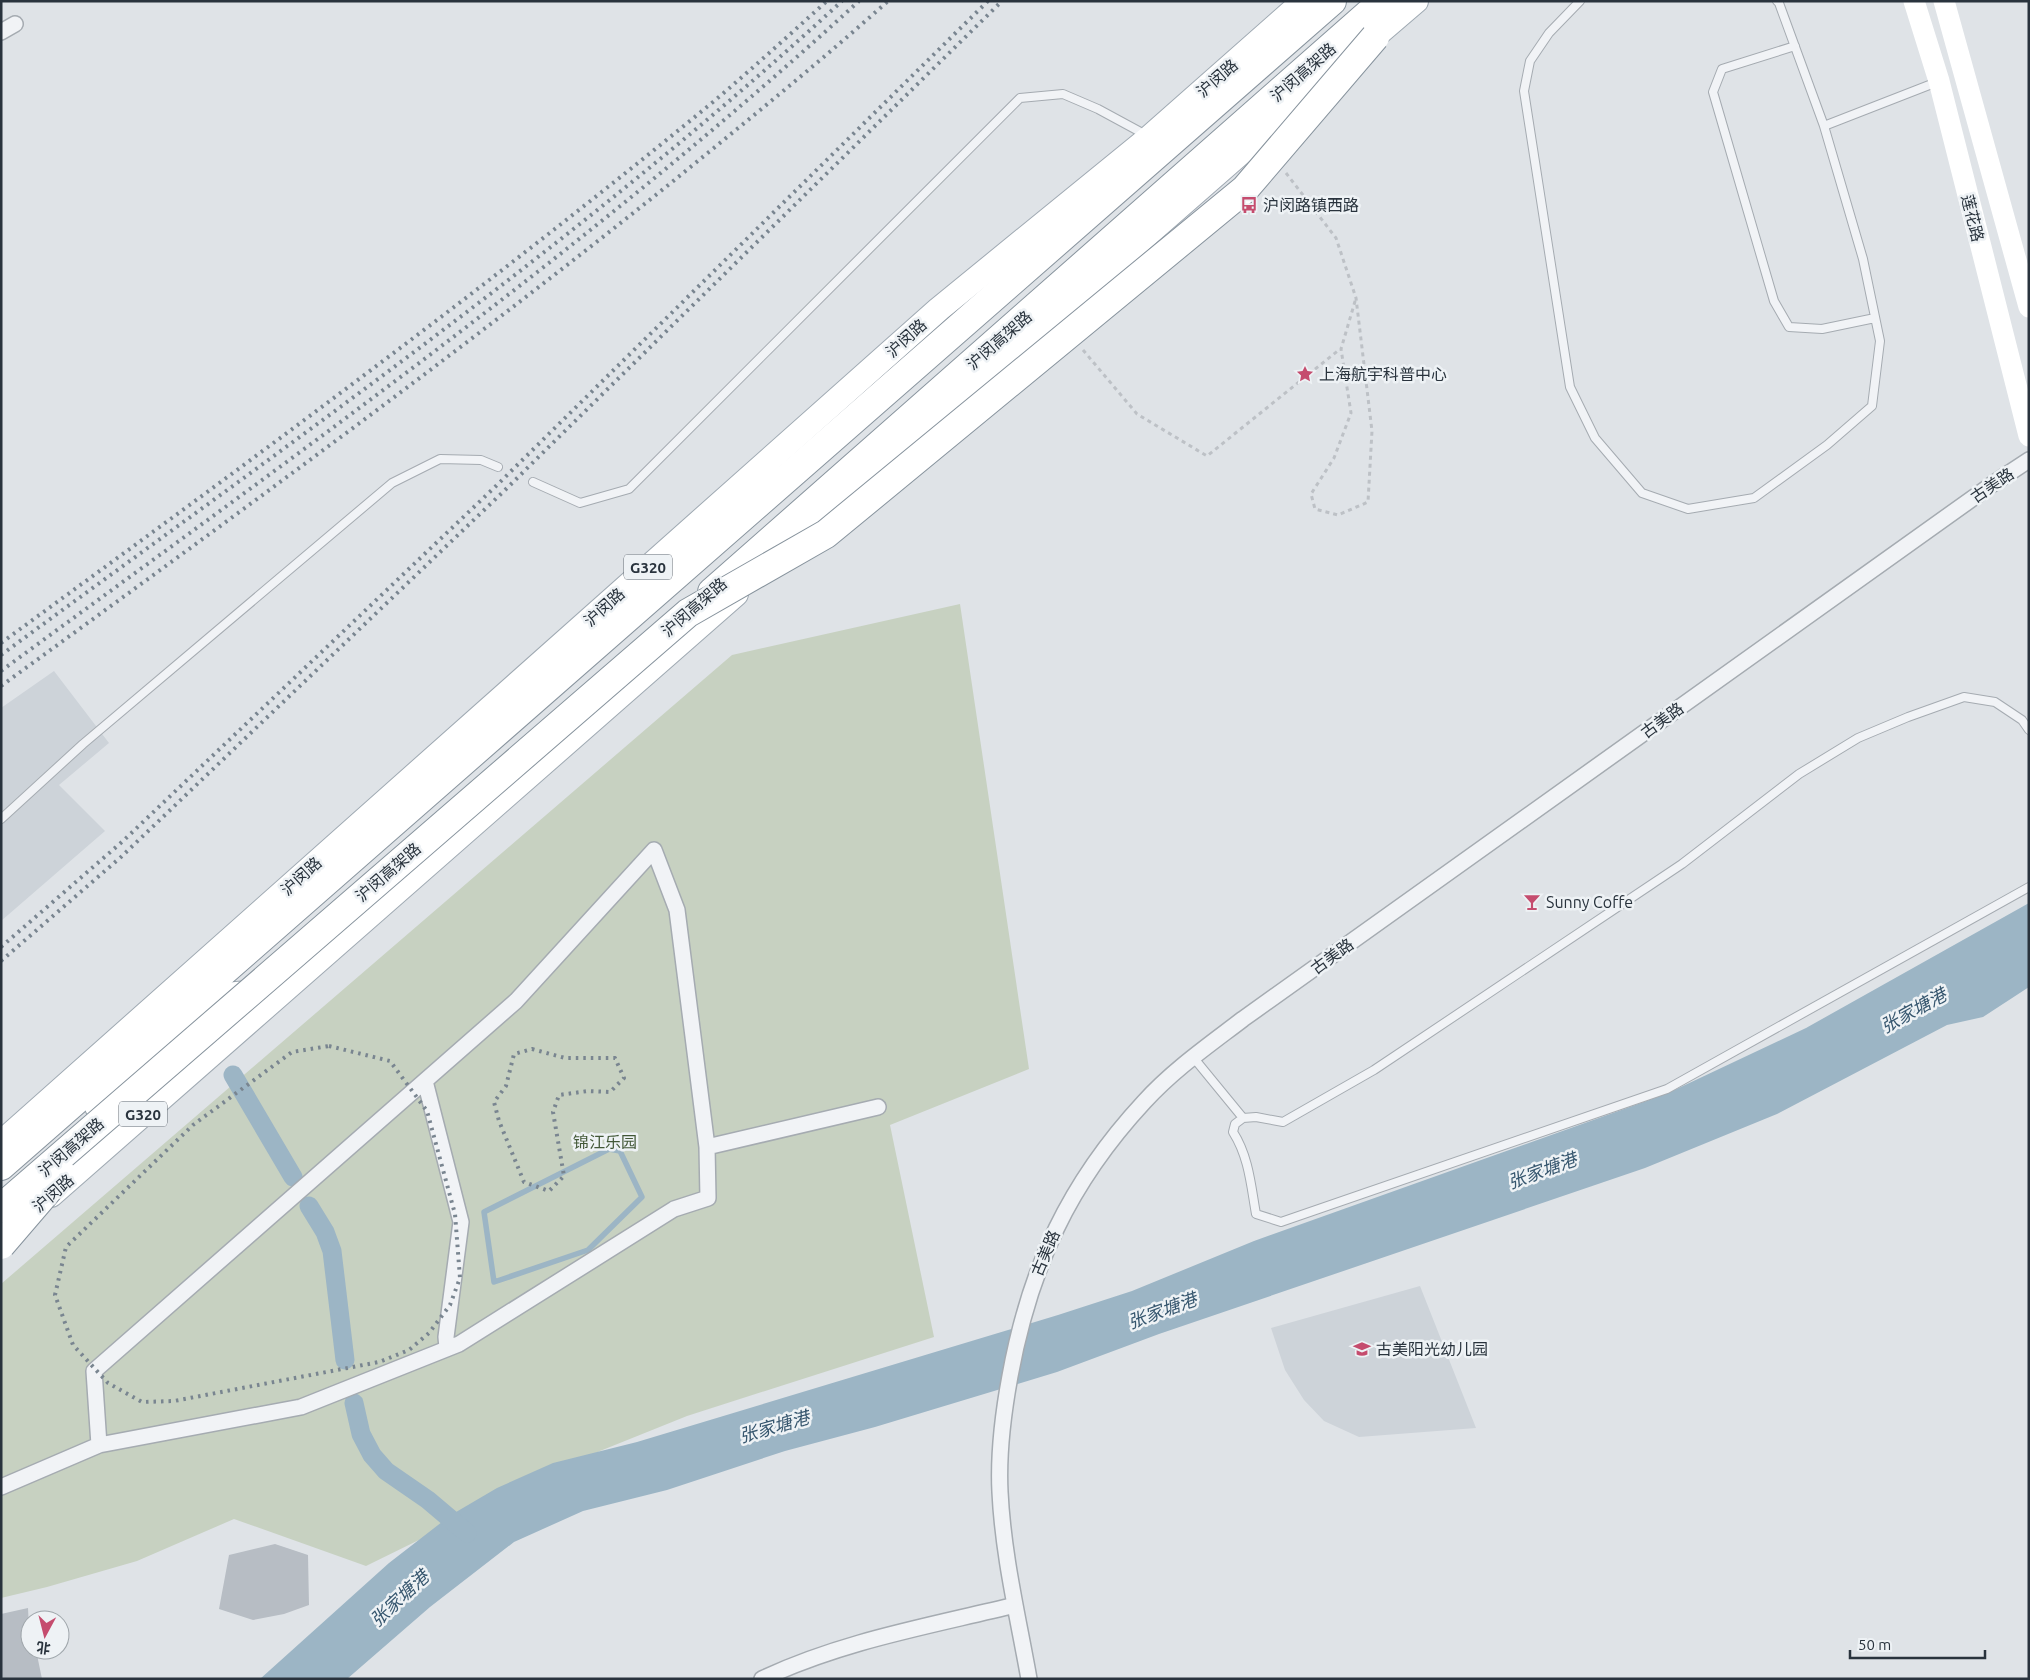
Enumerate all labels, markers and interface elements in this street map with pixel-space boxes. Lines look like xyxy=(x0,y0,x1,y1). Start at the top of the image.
street label: 沪闵高架路 xyxy=(1267,39,1339,105)
street label: 沪闵路 xyxy=(1193,55,1241,101)
street label: 莲花路 xyxy=(1958,193,1988,243)
bus stop icon: 沪闵路镇西路 xyxy=(1239,195,1259,215)
place label: 沪闵路镇西路 xyxy=(1263,196,1359,214)
street label: 沪闵高架路 xyxy=(963,307,1035,373)
street label: 沪闵路 xyxy=(882,315,930,361)
place icon: 上海航宇科普中心 xyxy=(1295,364,1315,384)
place label: 上海航宇科普中心 xyxy=(1319,365,1447,383)
street label: 古美路 xyxy=(1967,464,2017,506)
road number: G320 xyxy=(624,554,672,580)
street label: 沪闵高架路 xyxy=(658,574,730,640)
street label: 沪闵路 xyxy=(580,584,628,630)
street label: 古美路 xyxy=(1637,699,1687,741)
street label: 沪闵高架路 xyxy=(352,839,424,905)
street label: 沪闵路 xyxy=(277,853,325,899)
bar icon: Sunny Coffe xyxy=(1522,892,1542,912)
place label: Sunny Coffe xyxy=(1546,893,1633,911)
street label: 古美路 xyxy=(1307,935,1357,977)
water label: 张家塘港 xyxy=(1877,982,1952,1036)
road number: G320 xyxy=(119,1102,167,1126)
street label: 沪闵高架路 xyxy=(35,1114,107,1180)
park label: 锦江乐园 xyxy=(573,1133,637,1151)
water label: 张家塘港 xyxy=(1505,1147,1582,1192)
street label: 沪闵路 xyxy=(29,1170,77,1216)
street label: 古美路 xyxy=(1027,1227,1063,1279)
water label: 张家塘港 xyxy=(1125,1287,1202,1332)
school or university icon: 古美阳光幼儿园 xyxy=(1352,1339,1372,1359)
place label: 古美阳光幼儿园 xyxy=(1376,1340,1488,1358)
water label: 张家塘港 xyxy=(737,1406,814,1446)
water label: 张家塘港 xyxy=(366,1564,434,1630)
north arrow xyxy=(20,1610,70,1660)
scale bar xyxy=(1850,1628,1985,1660)
text: 50 m xyxy=(1858,1636,1891,1653)
text: 北 xyxy=(35,1639,51,1657)

